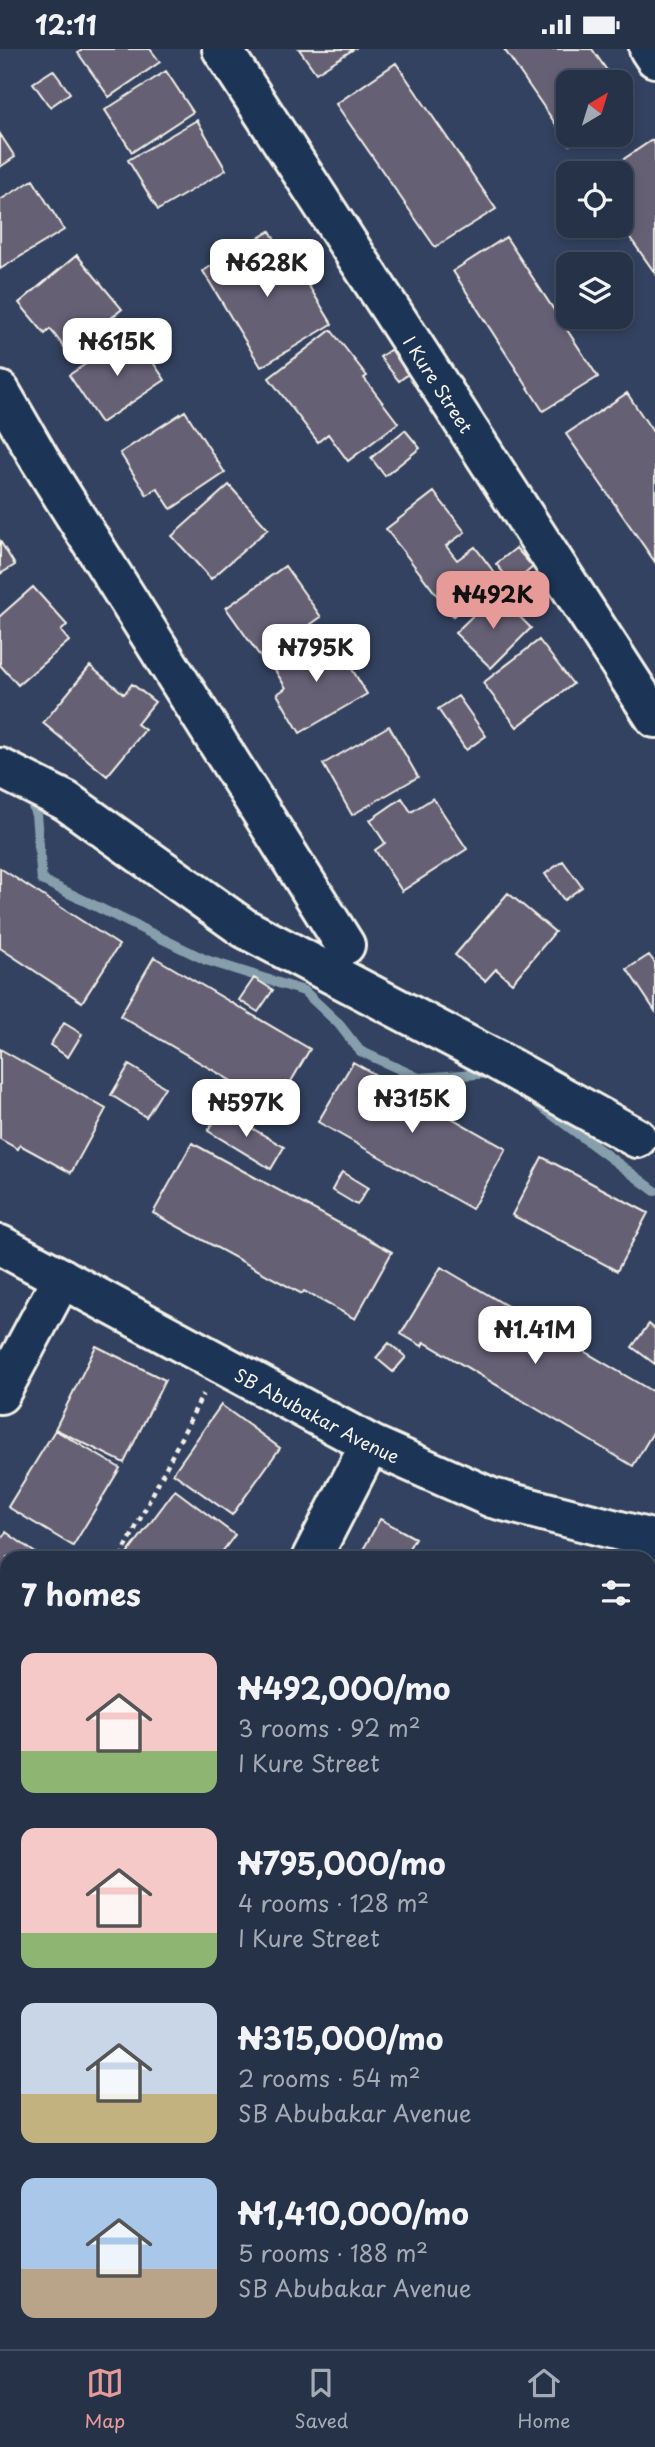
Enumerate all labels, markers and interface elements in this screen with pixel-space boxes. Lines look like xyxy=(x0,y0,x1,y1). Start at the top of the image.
text: 12:11 xyxy=(35,5,97,44)
north arrow xyxy=(556,70,634,147)
map controls xyxy=(556,70,633,329)
button: locate xyxy=(556,161,633,238)
pin: ₦628K xyxy=(218,239,316,299)
text: ₦628K xyxy=(226,244,308,279)
button: layers xyxy=(556,252,633,329)
pin: ₦615K xyxy=(68,319,166,378)
text: ₦615K xyxy=(79,323,155,358)
street label: I Kure Street xyxy=(397,330,480,438)
pin: ₦492K xyxy=(444,571,542,631)
text: ₦492K xyxy=(452,576,534,611)
pin: ₦795K xyxy=(267,625,365,684)
text: ₦795K xyxy=(278,629,354,664)
pin: ₦315K xyxy=(363,1075,461,1135)
pin: ₦597K xyxy=(197,1079,295,1139)
text: ₦315K xyxy=(374,1080,450,1115)
text: ₦597K xyxy=(208,1084,284,1119)
pin: ₦1.41M xyxy=(478,1307,592,1366)
text: ₦1.41M xyxy=(494,1311,576,1346)
street label: SB Abubakar Avenue xyxy=(230,1360,404,1469)
text: 7 homes xyxy=(21,1571,141,1616)
icon: filters xyxy=(597,1574,635,1612)
text: ₦492,000/mo xyxy=(238,1665,450,1710)
icon: home xyxy=(77,1681,161,1765)
text: 3 rooms · 92 m² xyxy=(238,1710,421,1745)
text: I Kure Street xyxy=(238,1745,380,1780)
text: ₦795,000/mo xyxy=(238,1840,446,1885)
icon: home xyxy=(77,1856,161,1940)
text: 4 rooms · 128 m² xyxy=(238,1885,429,1920)
text: I Kure Street xyxy=(238,1920,380,1955)
text: ₦315,000/mo xyxy=(238,2015,443,2060)
icon: home xyxy=(77,2031,161,2115)
text: 2 rooms · 54 m² xyxy=(238,2060,421,2095)
text: SB Abubakar Avenue xyxy=(238,2095,472,2130)
text: ₦1,410,000/mo xyxy=(238,2190,469,2235)
icon: home xyxy=(77,2206,161,2290)
text: 5 rooms · 188 m² xyxy=(238,2235,428,2270)
text: SB Abubakar Avenue xyxy=(238,2270,472,2305)
tab: Map xyxy=(85,2364,125,2434)
tab: Saved xyxy=(294,2364,348,2434)
tab: Home xyxy=(518,2364,570,2434)

